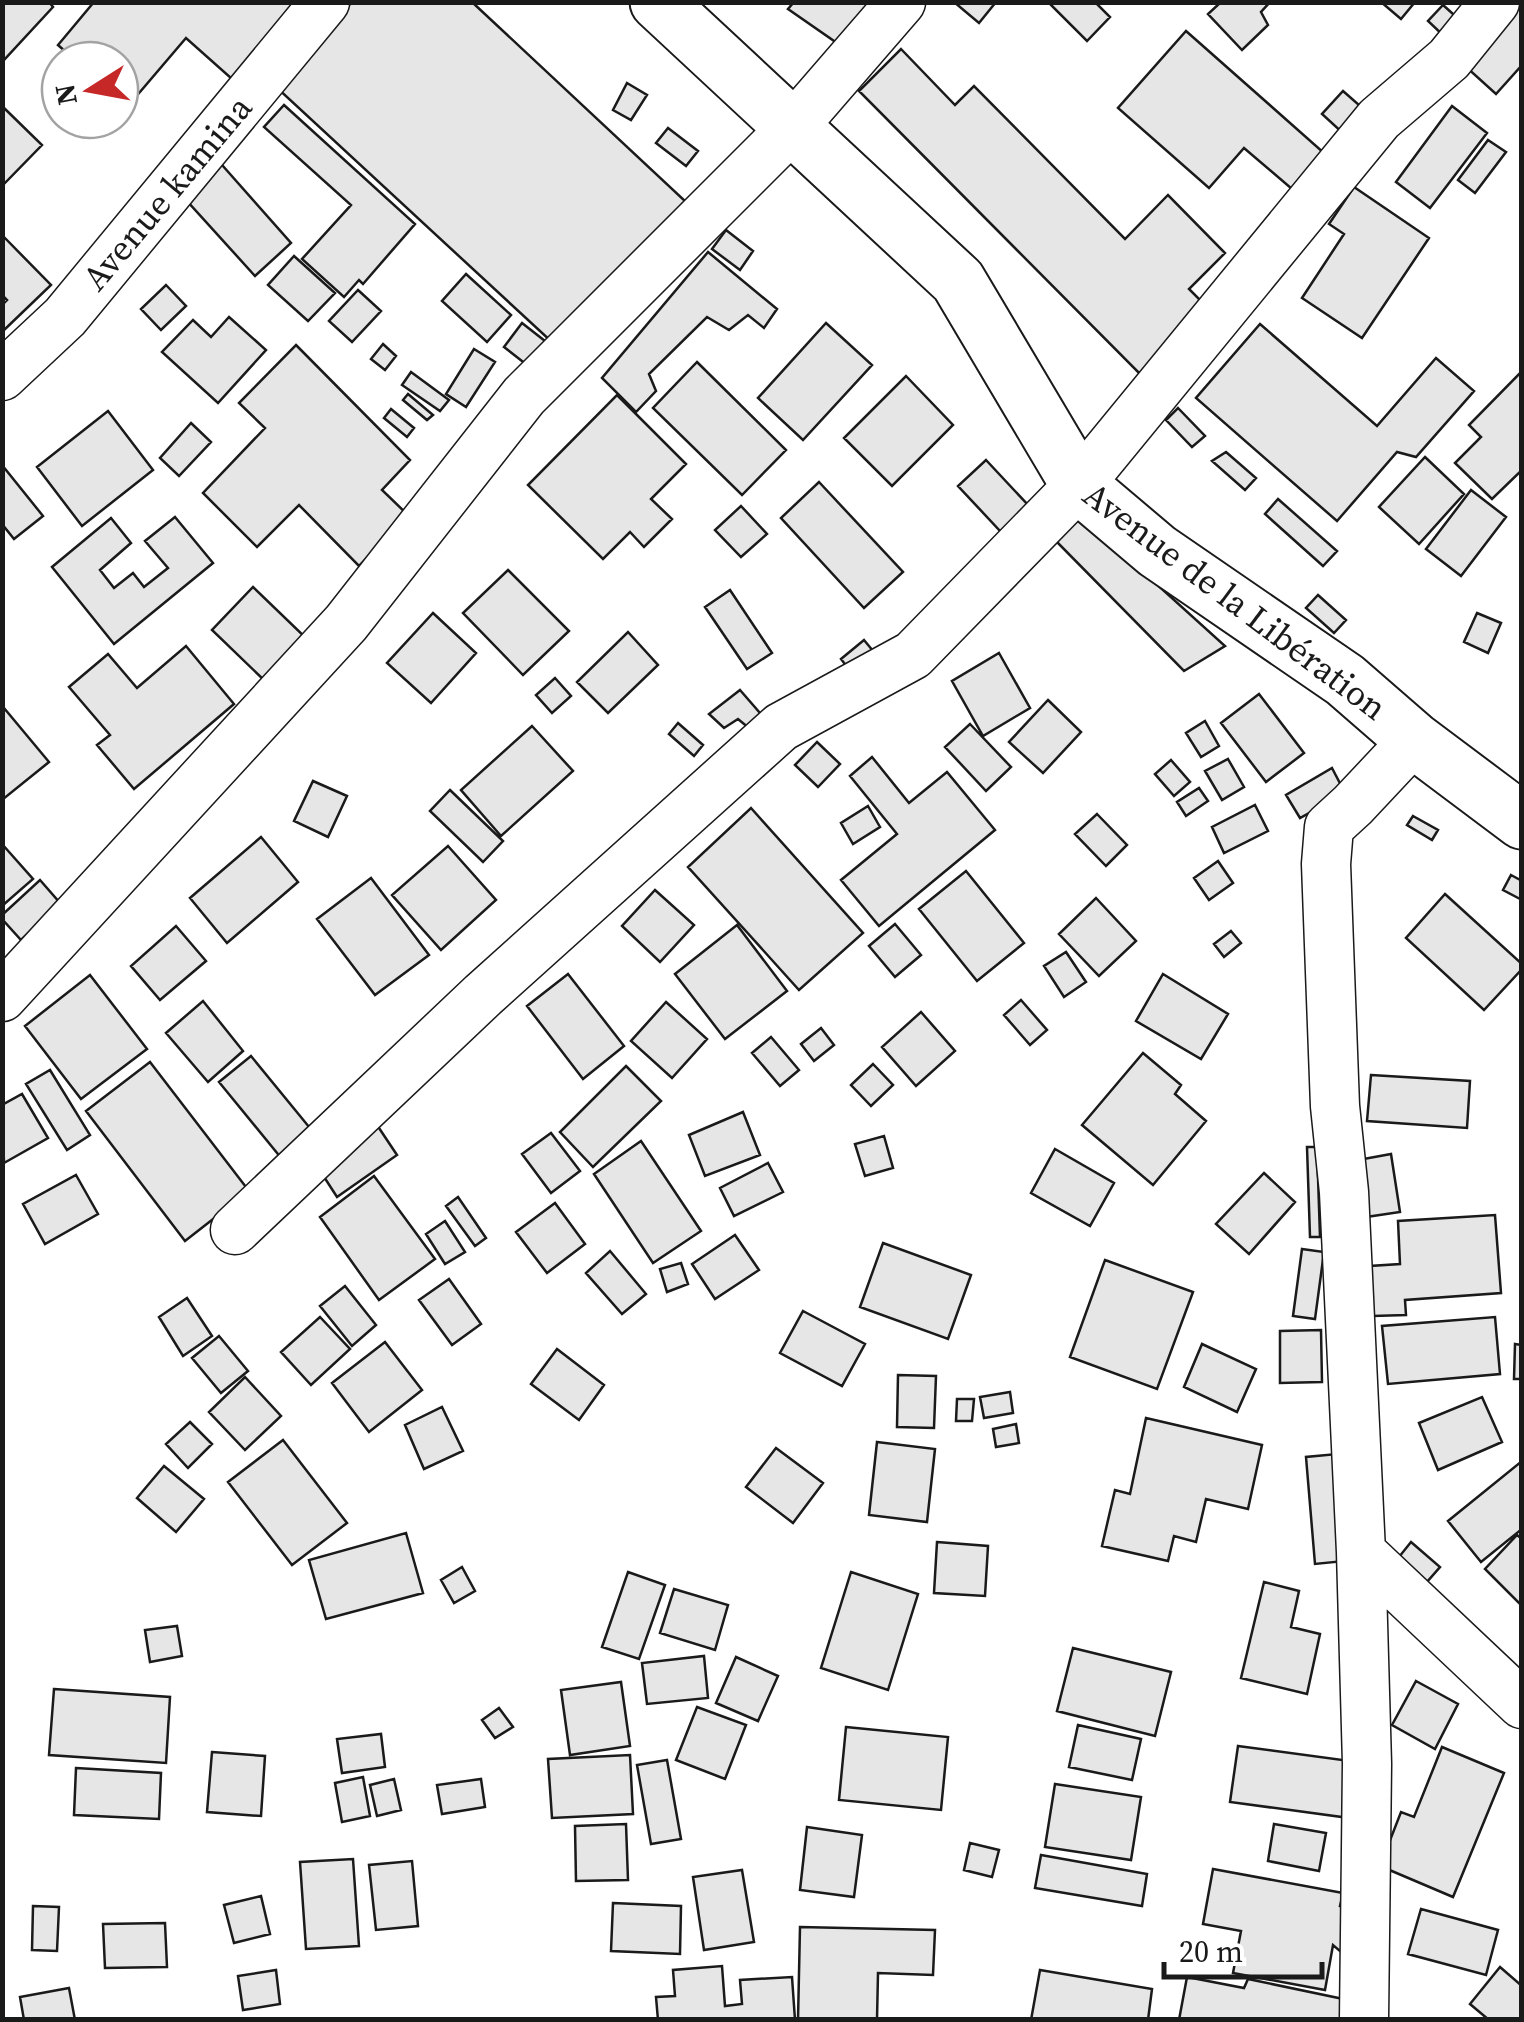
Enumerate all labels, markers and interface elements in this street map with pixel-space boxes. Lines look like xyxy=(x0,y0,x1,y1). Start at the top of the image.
north arrow xyxy=(40,40,140,140)
text: N xyxy=(45,81,86,108)
street label: Avenue kamina xyxy=(71,85,263,301)
street label: Avenue de la Libération xyxy=(1073,471,1397,731)
scale bar xyxy=(1164,1917,1322,1979)
text: 20 m xyxy=(1179,1931,1243,1972)

